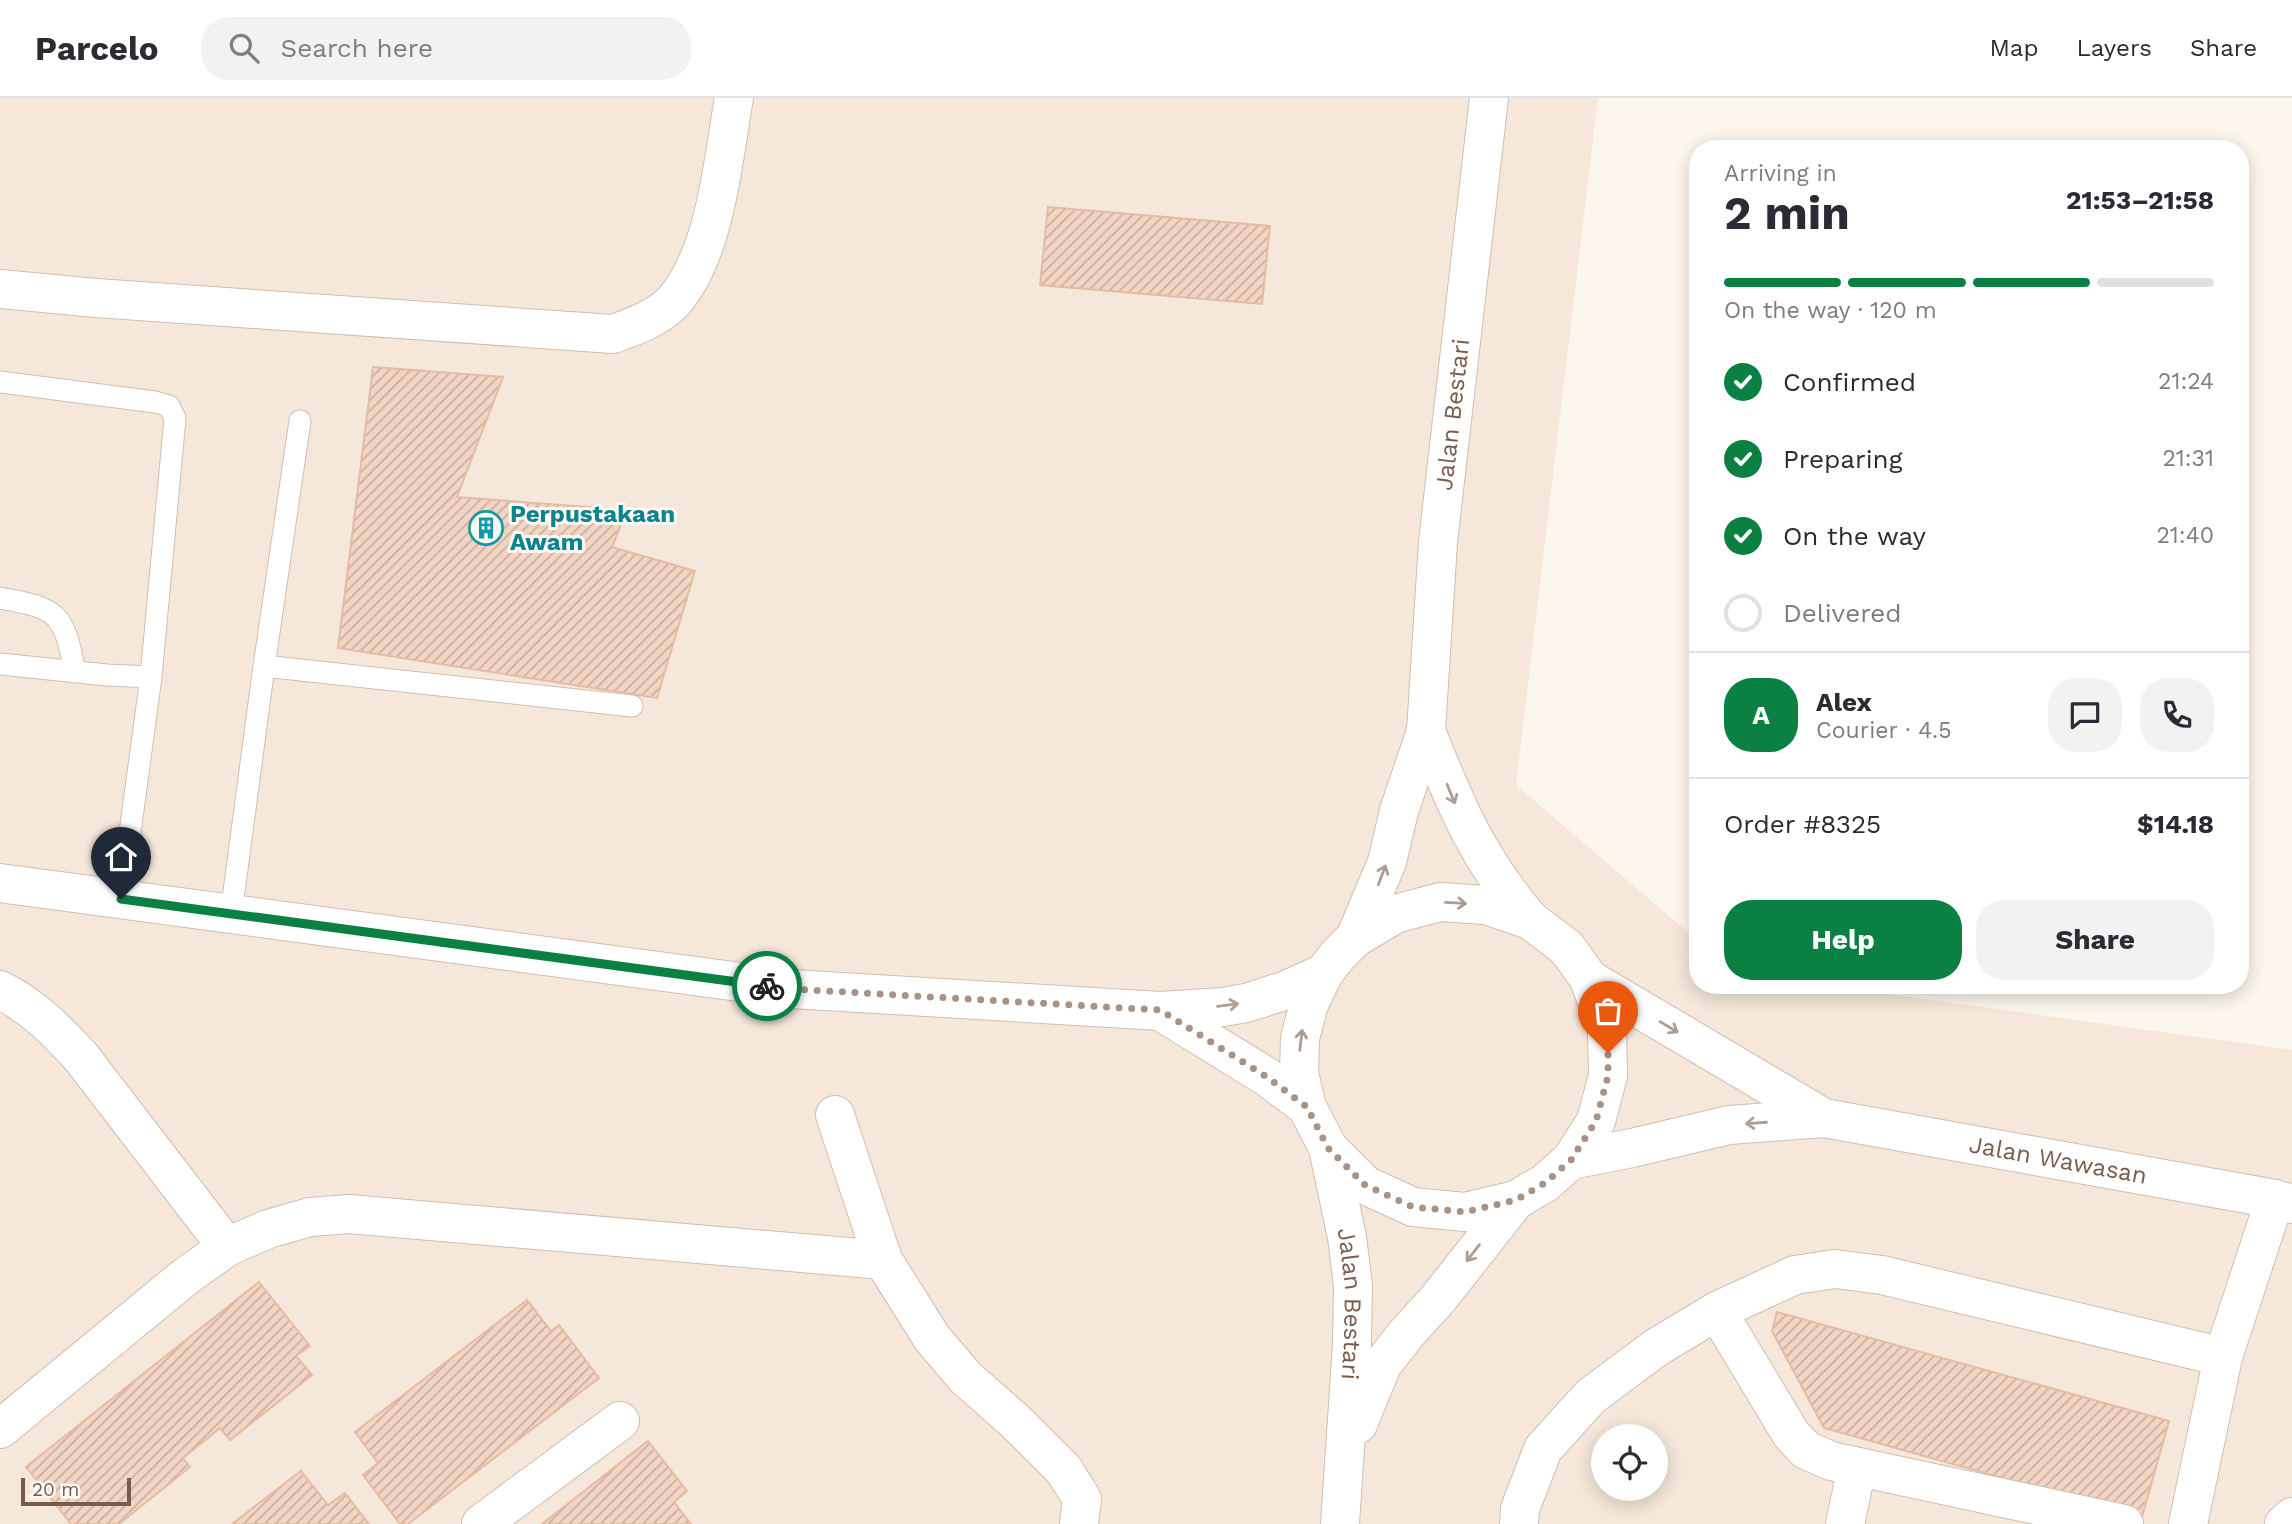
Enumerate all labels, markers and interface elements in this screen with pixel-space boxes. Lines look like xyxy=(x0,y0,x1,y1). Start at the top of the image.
search box xyxy=(201,17,691,80)
text: Parcelo xyxy=(35,29,159,68)
icon: search xyxy=(225,29,263,67)
text: Search here xyxy=(281,33,433,63)
text: Map xyxy=(1990,34,2038,62)
text: Layers xyxy=(2076,34,2152,62)
text: Share xyxy=(2190,34,2257,62)
text: Arriving in xyxy=(1724,160,1837,187)
text: 21:53–21:58 xyxy=(2066,185,2214,215)
text: 2 min xyxy=(1724,186,1850,240)
text: On the way · 120 m xyxy=(1724,297,1937,324)
street label: Jalan Bestari xyxy=(1430,337,1475,492)
icon: check xyxy=(1724,363,1762,401)
text: Confirmed xyxy=(1783,367,1916,397)
text: 21:24 xyxy=(2158,368,2214,395)
icon: check xyxy=(1724,440,1762,478)
text: Preparing xyxy=(1783,444,1903,474)
text: 21:31 xyxy=(2162,445,2214,472)
place label: Perpustakaan Awam xyxy=(510,500,675,556)
building icon: Perpustakaan Awam xyxy=(467,509,505,547)
icon: check xyxy=(1724,517,1762,555)
text: On the way xyxy=(1783,521,1926,551)
text: 21:40 xyxy=(2156,522,2214,549)
text: Delivered xyxy=(1783,598,1902,628)
button: chat xyxy=(2048,678,2122,752)
button: phone xyxy=(2140,678,2214,752)
text: Alex xyxy=(1816,687,1872,717)
text: A xyxy=(1752,700,1770,730)
text: Courier · 4.5 xyxy=(1816,717,1952,744)
one-way arrow xyxy=(1446,783,1459,805)
text: Order #8325 xyxy=(1724,809,1881,839)
text: $14.18 xyxy=(2137,809,2214,839)
pin xyxy=(91,827,151,899)
icon: home xyxy=(102,838,140,876)
one-way arrow xyxy=(1377,865,1390,887)
one-way arrow xyxy=(1445,897,1468,910)
button: Help xyxy=(1724,900,1962,980)
button: Share xyxy=(1976,900,2214,980)
courier xyxy=(732,951,802,1021)
icon: bike xyxy=(748,967,786,1005)
pin xyxy=(1578,981,1638,1053)
icon: bag xyxy=(1589,992,1627,1030)
one-way arrow xyxy=(1216,999,1239,1012)
one-way arrow xyxy=(1658,1020,1678,1034)
one-way arrow xyxy=(1295,1029,1308,1052)
one-way arrow xyxy=(1745,1117,1768,1130)
street label: Jalan Wawasan xyxy=(1967,1130,2149,1190)
street label: Jalan Bestari xyxy=(1331,1225,1367,1381)
one-way arrow xyxy=(1466,1244,1481,1262)
map controls xyxy=(1591,1424,1668,1501)
button: locate xyxy=(1591,1424,1668,1501)
scale bar xyxy=(21,1475,131,1507)
text: 20 m xyxy=(32,1478,79,1501)

